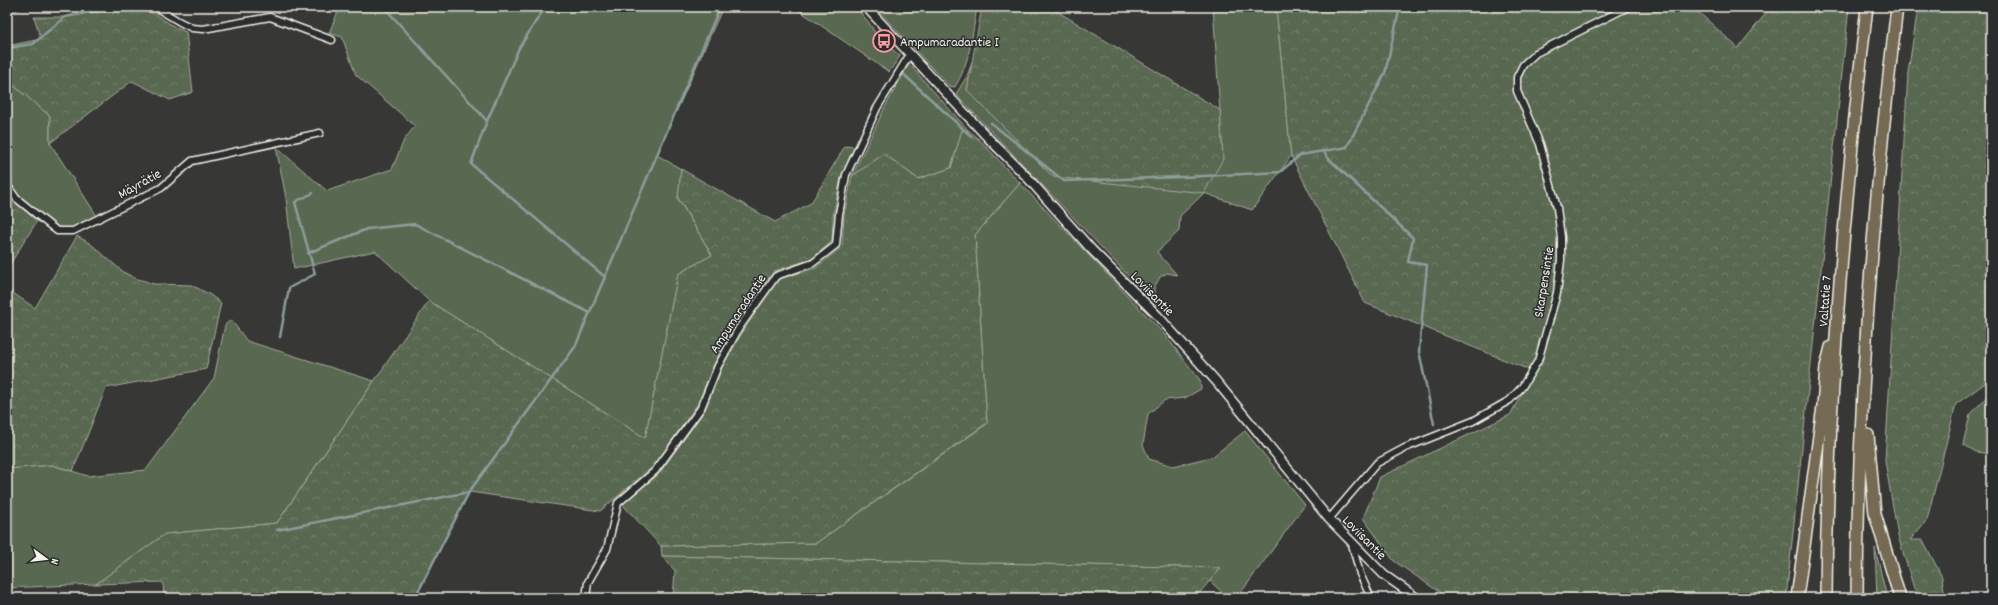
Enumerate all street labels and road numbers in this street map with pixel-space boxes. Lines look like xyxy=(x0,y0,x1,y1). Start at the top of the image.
street label: Mäyrätie xyxy=(115,165,165,205)
street label: Skarpensintie xyxy=(1529,245,1560,319)
street label: Loviisantie xyxy=(1125,267,1178,321)
street label: Ampumaradantie xyxy=(705,270,772,358)
street label: Valtatie 7 xyxy=(1814,275,1838,327)
street label: Loviisantie xyxy=(1337,512,1390,565)

